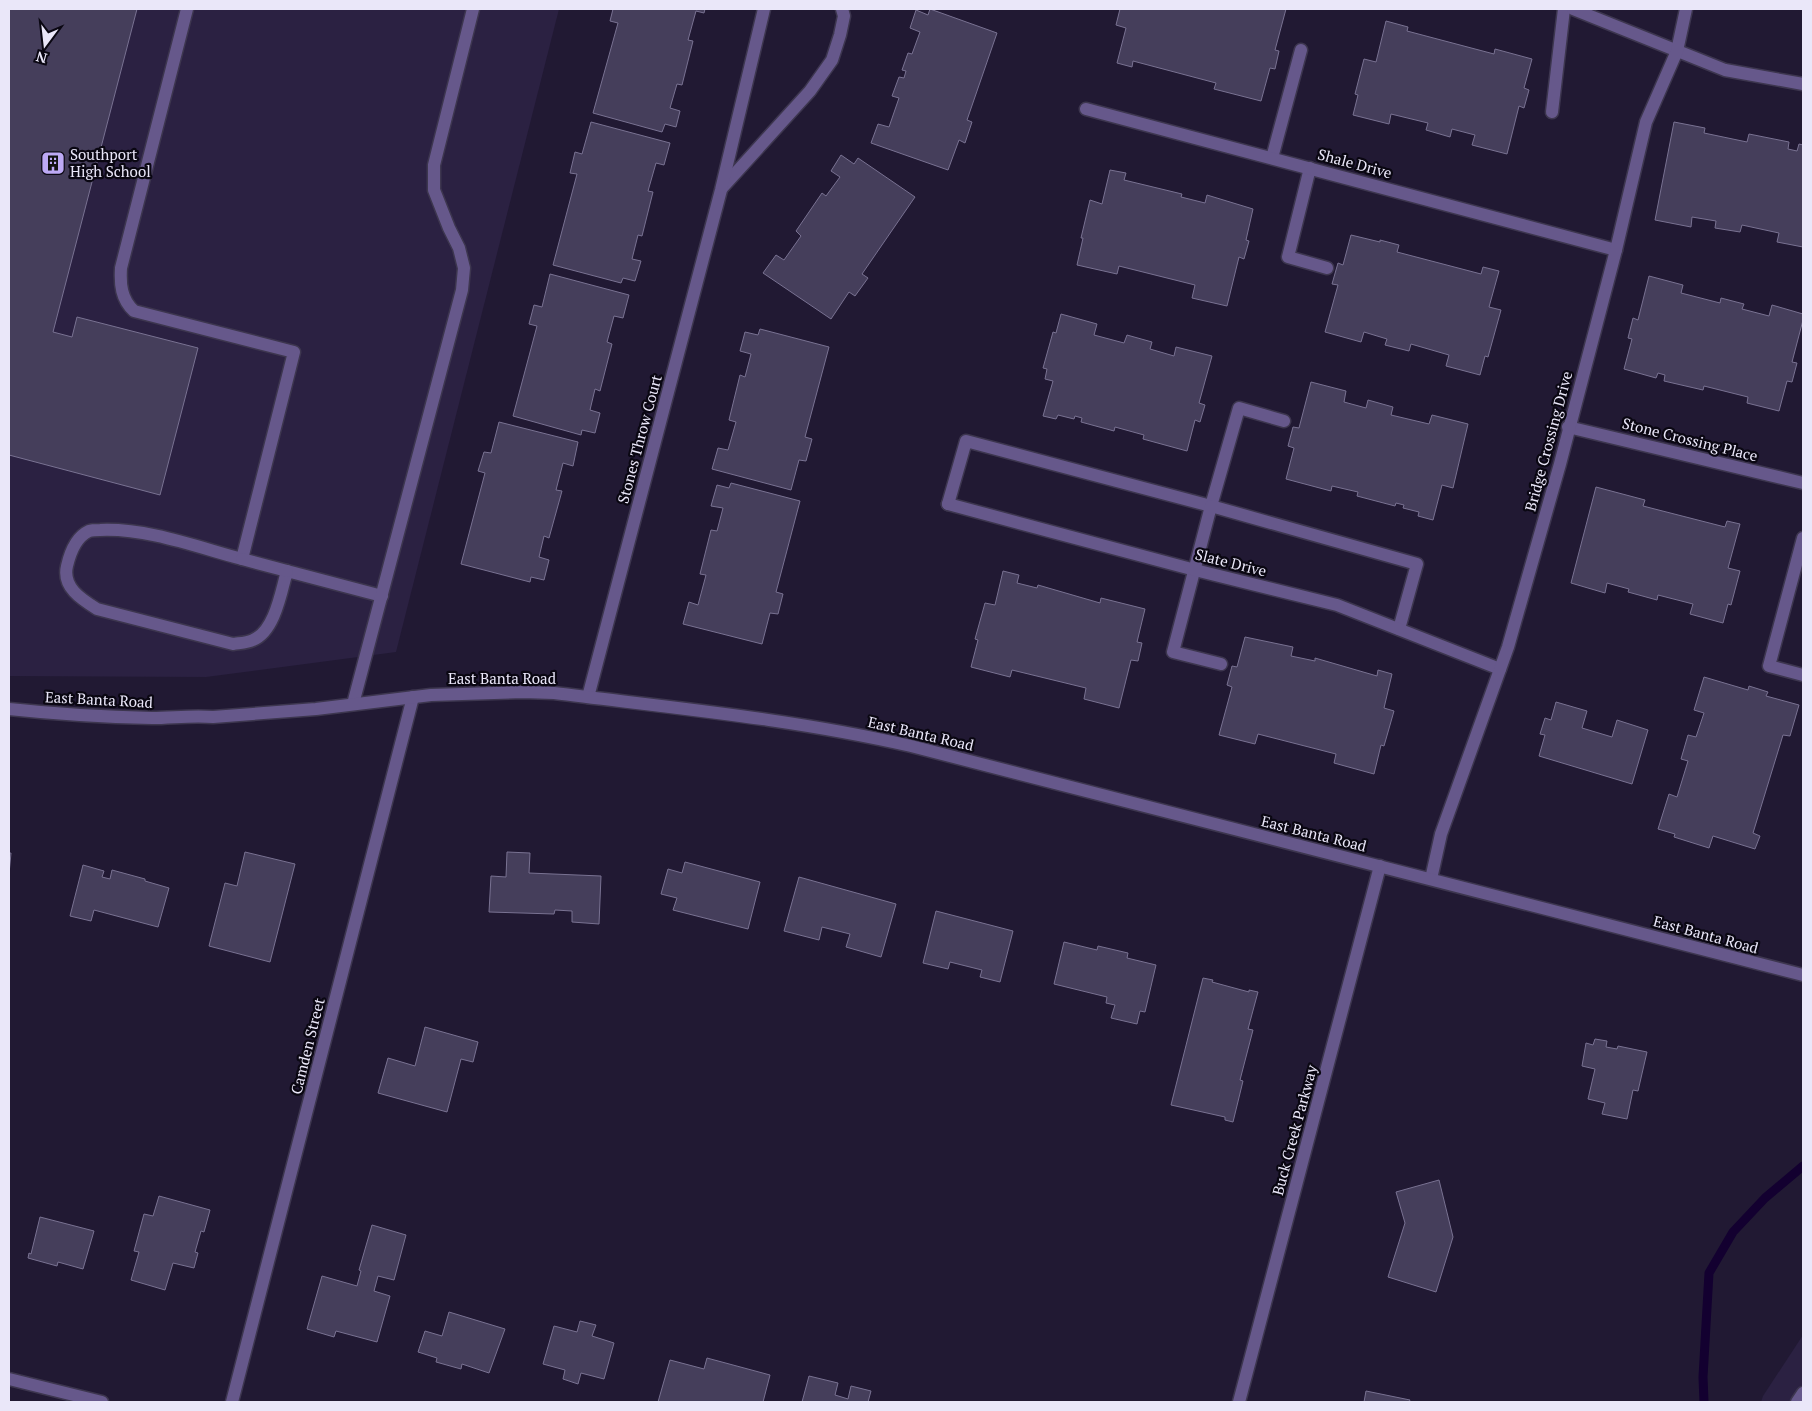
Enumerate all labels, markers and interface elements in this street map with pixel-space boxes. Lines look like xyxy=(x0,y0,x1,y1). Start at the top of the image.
north arrow xyxy=(20,20,70,70)
text: N xyxy=(34,47,49,69)
place label: Southport High School xyxy=(70,144,151,181)
street label: Shale Drive xyxy=(1316,144,1394,182)
building icon: Southport High School xyxy=(40,150,66,176)
street label: Bridge Crossing Drive xyxy=(1520,369,1576,513)
street label: Stones Throw Court xyxy=(612,372,666,506)
street label: Stone Crossing Place xyxy=(1620,412,1760,466)
street label: Slate Drive xyxy=(1193,544,1269,580)
street label: East Banta Road xyxy=(448,668,556,688)
street label: East Banta Road xyxy=(45,686,153,712)
street label: East Banta Road xyxy=(866,711,976,755)
street label: East Banta Road xyxy=(1259,810,1369,856)
street label: East Banta Road xyxy=(1651,910,1761,958)
street label: Camden Street xyxy=(285,995,329,1096)
street label: Buck Creek Parkway xyxy=(1267,1062,1321,1197)

